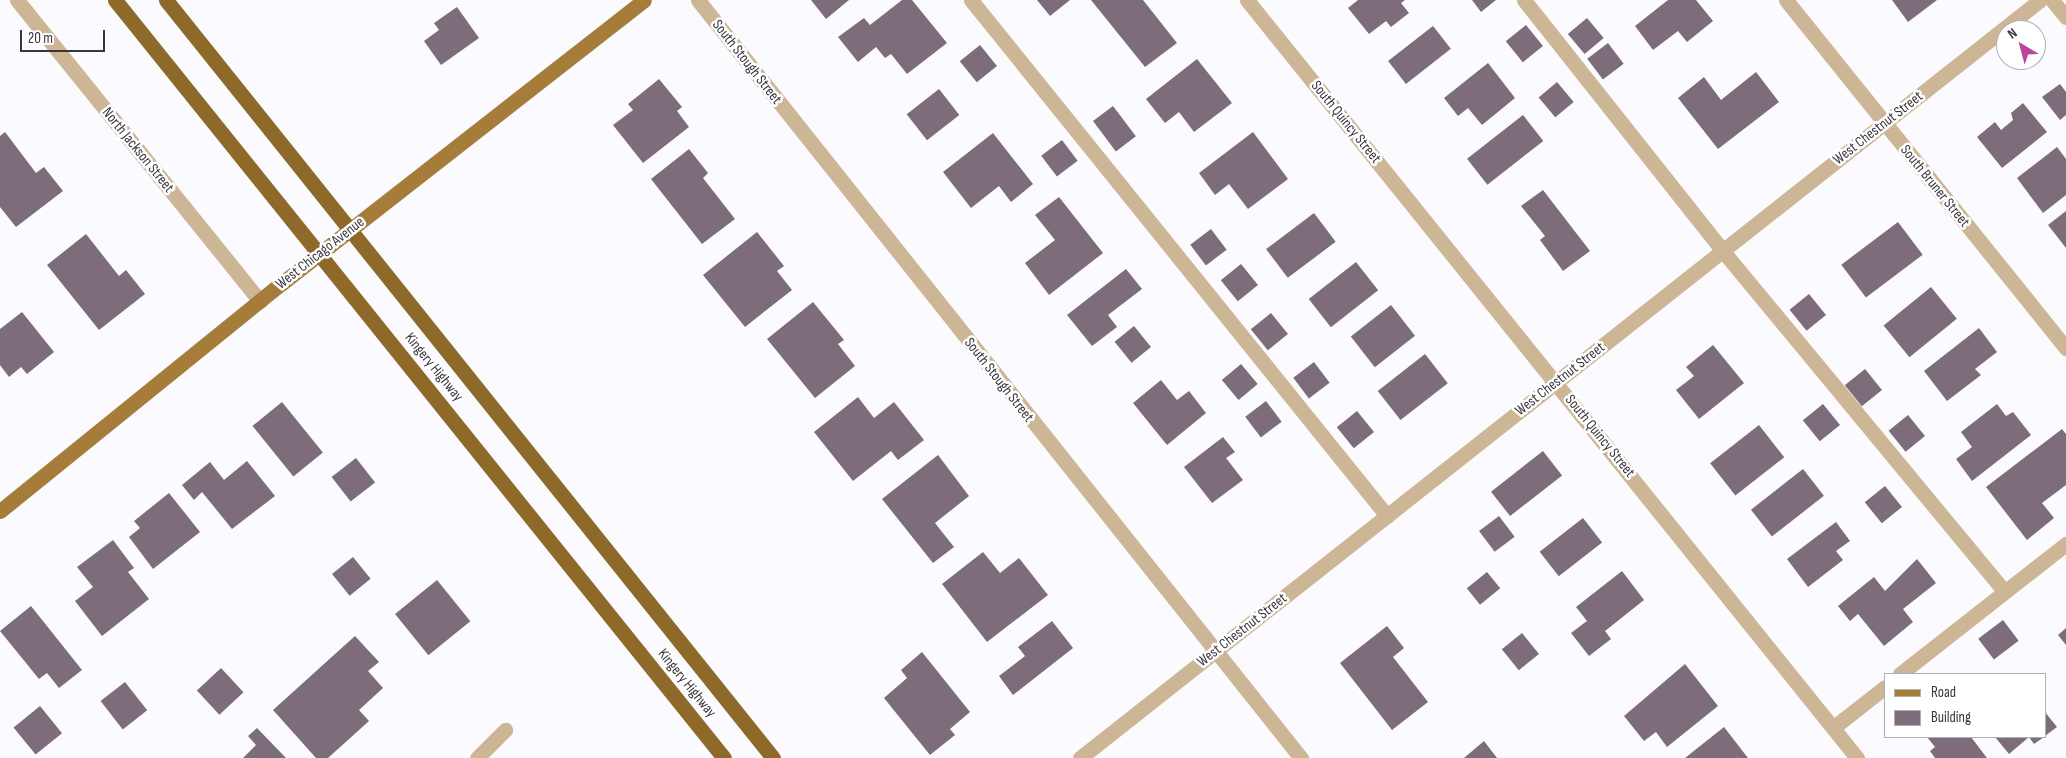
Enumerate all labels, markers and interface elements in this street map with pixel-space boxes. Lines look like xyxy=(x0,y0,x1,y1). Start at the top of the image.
street label: South Stough Street xyxy=(708,16,786,108)
scale bar xyxy=(22,20,108,52)
north arrow xyxy=(1996,20,2046,70)
text: N xyxy=(2004,24,2020,42)
text: 20 m xyxy=(28,29,53,48)
street label: South Quincy Street xyxy=(1307,77,1385,167)
street label: West Chestnut Street xyxy=(1830,87,1926,169)
street label: North Jackson Street xyxy=(98,104,178,196)
street label: South Bruner Street xyxy=(1896,141,1974,231)
street label: West Chicago Avenue xyxy=(272,213,368,293)
street label: Kingery Highway xyxy=(401,329,467,405)
street label: South Stough Street xyxy=(960,334,1038,426)
street label: West Chestnut Street xyxy=(1512,338,1608,420)
street label: South Quincy Street xyxy=(1561,391,1639,481)
street label: West Chestnut Street xyxy=(1194,589,1290,671)
street label: Kingery Highway xyxy=(654,645,720,721)
legend xyxy=(1884,673,2046,738)
text: Road xyxy=(1931,683,1956,702)
text: Building xyxy=(1931,708,1971,727)

